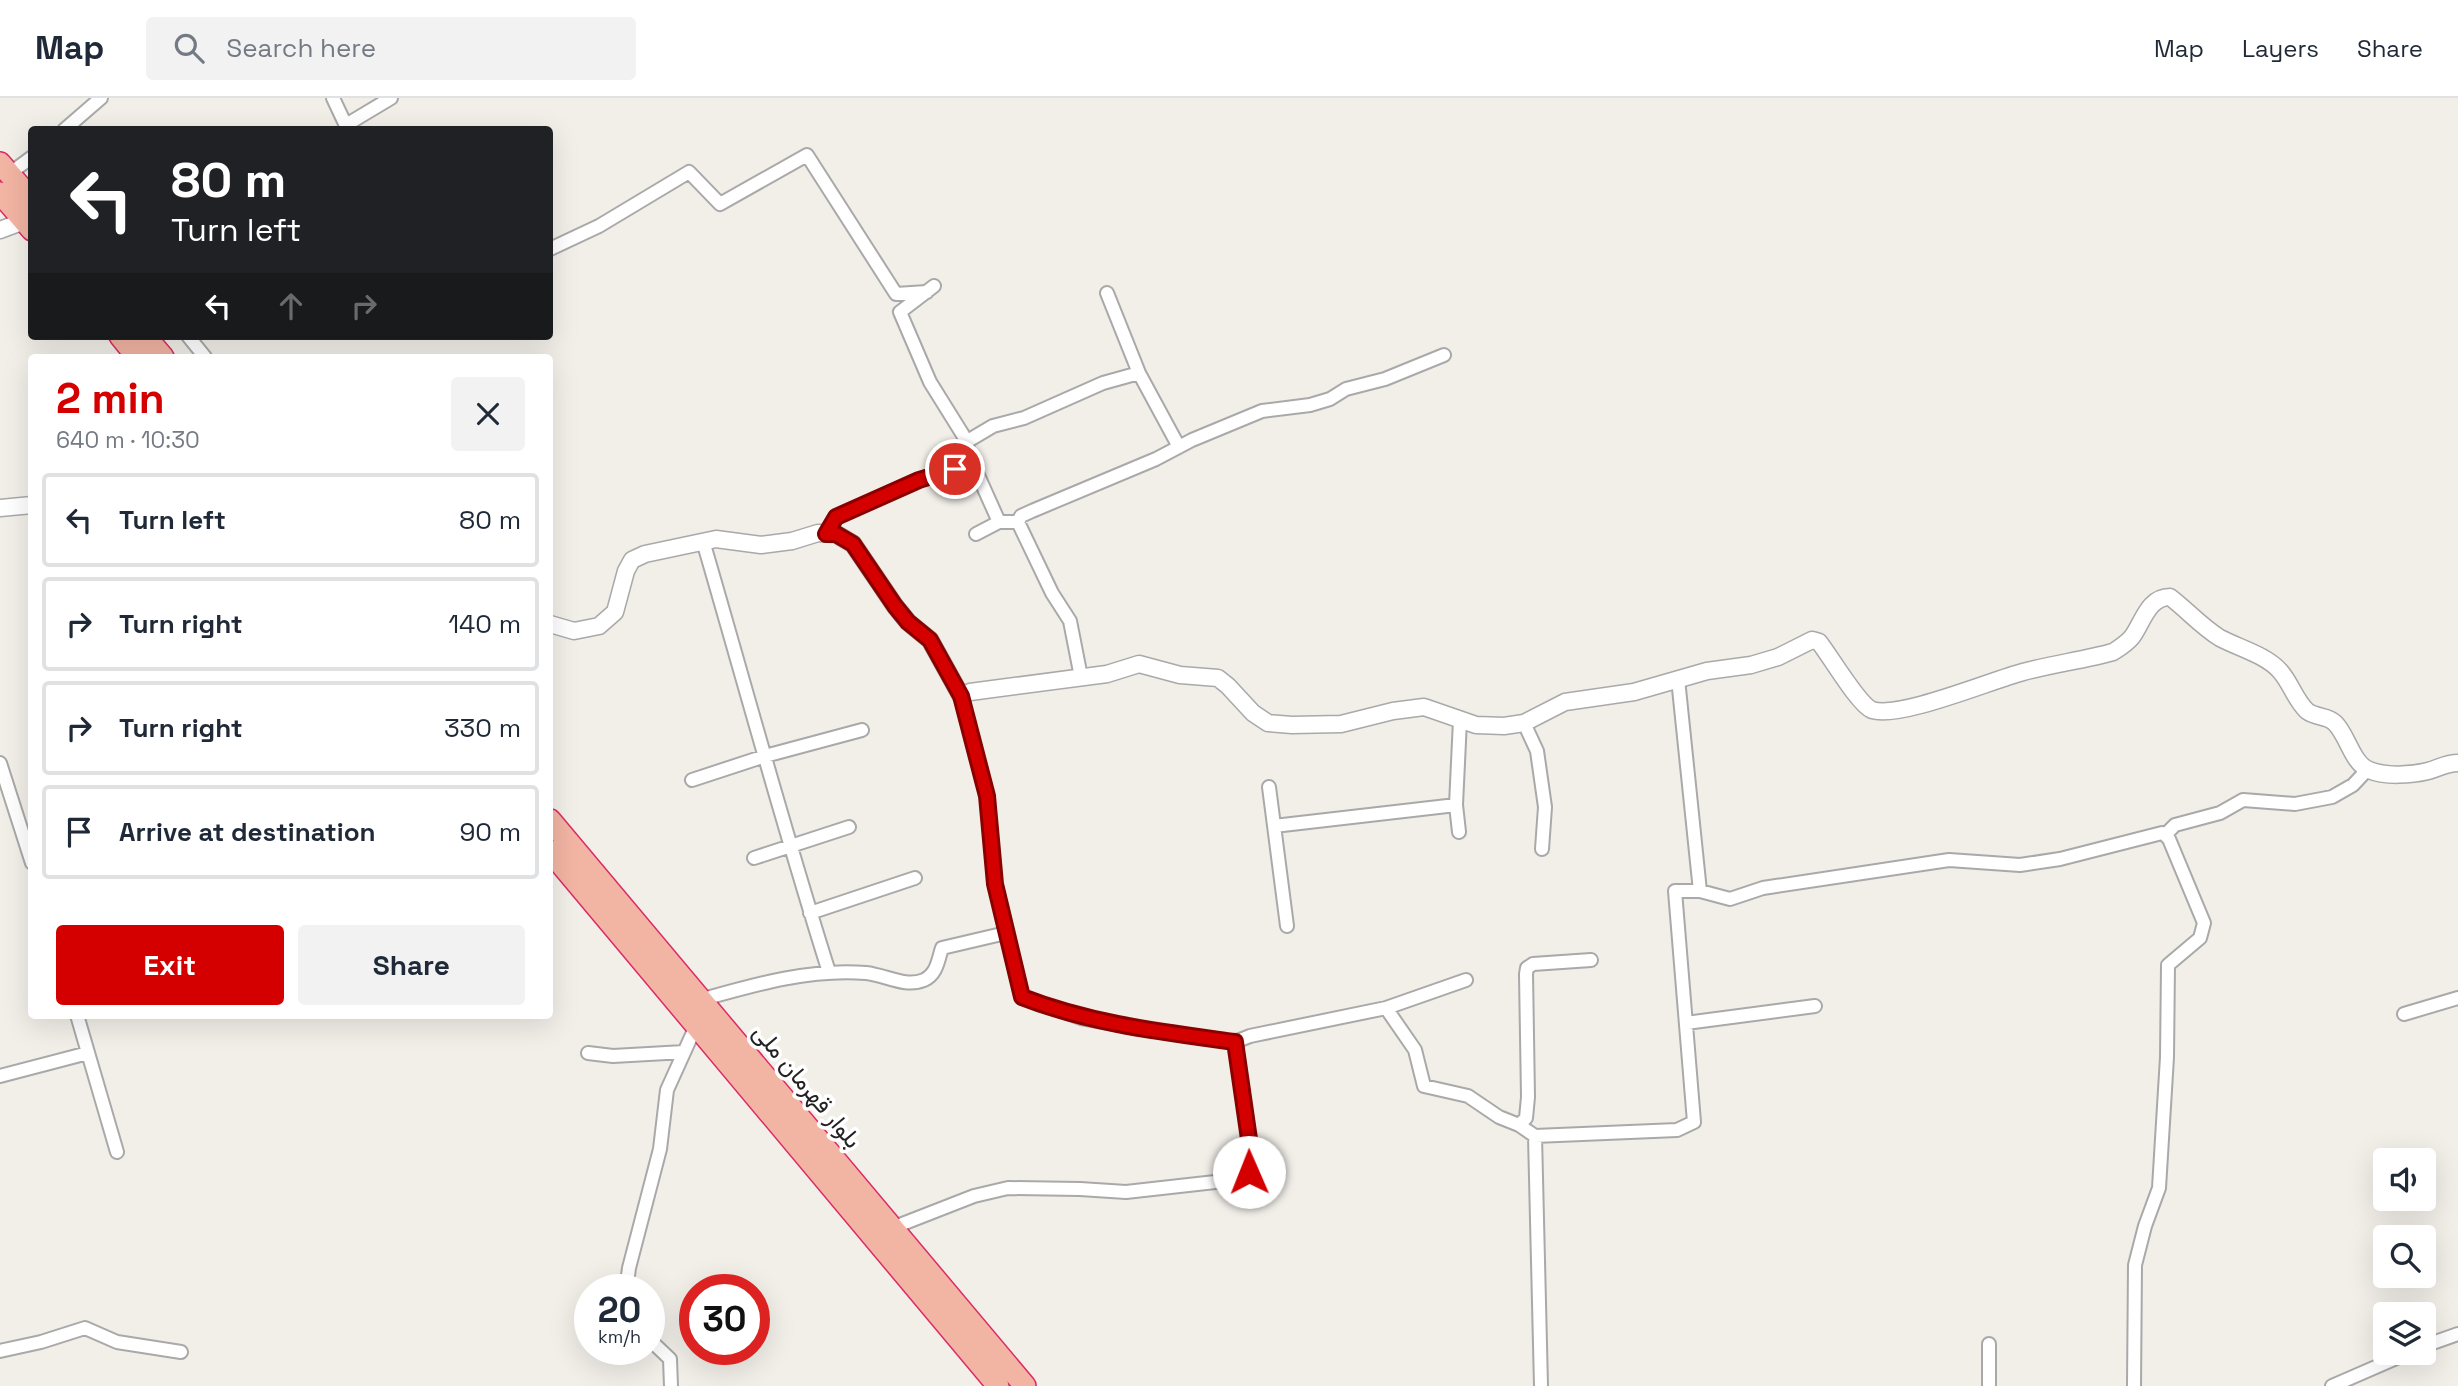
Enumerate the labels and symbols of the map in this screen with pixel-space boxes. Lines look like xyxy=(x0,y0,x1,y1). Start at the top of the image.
pin xyxy=(925,439,985,499)
street label: بلوار قهرمان ملی xyxy=(746,1017,868,1154)
position arrow xyxy=(1212,1135,1286,1209)
speed limit sign: 30 xyxy=(679,1274,770,1365)

